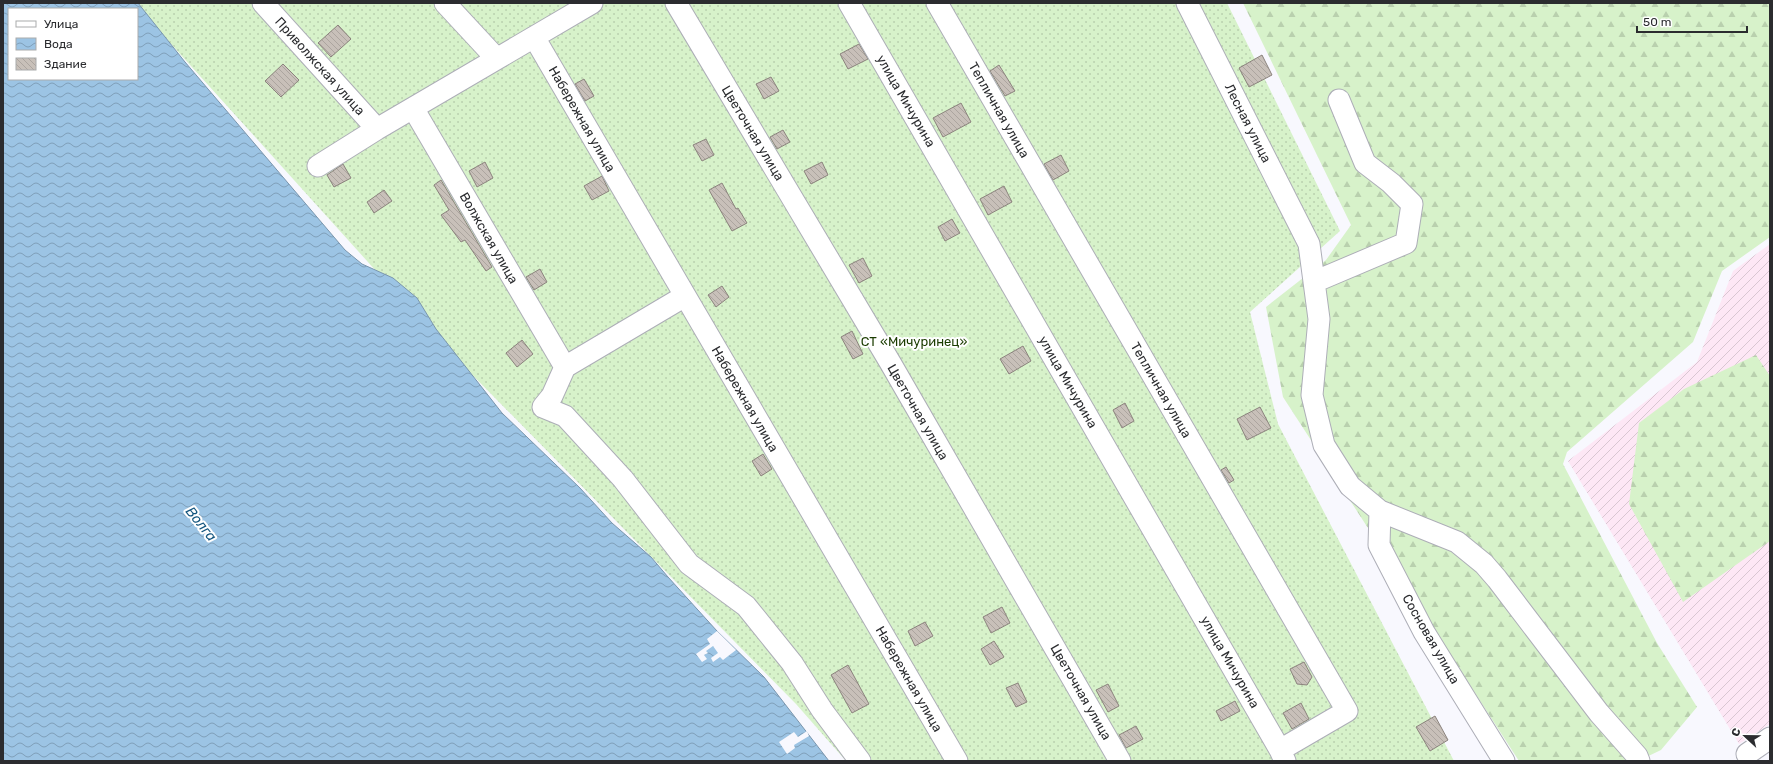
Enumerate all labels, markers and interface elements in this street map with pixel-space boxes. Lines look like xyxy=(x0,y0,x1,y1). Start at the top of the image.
legend xyxy=(8,8,138,80)
scale bar xyxy=(1637,8,1747,34)
street label: Приволжская улица xyxy=(272,14,368,118)
text: 50 m xyxy=(1643,15,1671,29)
text: Улица xyxy=(44,17,78,31)
text: Вода xyxy=(44,37,73,51)
street label: улица Мичурина xyxy=(874,52,938,150)
text: Здание xyxy=(44,57,87,71)
street label: Тепличная улица xyxy=(966,60,1032,160)
street label: Набережная улица xyxy=(546,64,618,174)
street label: Лесная улица xyxy=(1222,81,1274,165)
street label: Цветочная улица xyxy=(719,83,787,183)
street label: Волжская улица xyxy=(457,190,521,286)
street label: улица Мичурина xyxy=(1036,333,1100,431)
park label: СТ «Мичуринец» xyxy=(861,334,967,349)
street label: Тепличная улица xyxy=(1128,340,1194,440)
street label: Набережная улица xyxy=(709,344,781,454)
street label: Цветочная улица xyxy=(884,361,952,463)
water label: Волга xyxy=(182,503,220,545)
street label: Сосновая улица xyxy=(1399,592,1463,686)
street label: улица Мичурина xyxy=(1198,613,1262,711)
street label: Набережная улица xyxy=(873,624,945,734)
street label: Цветочная улица xyxy=(1047,641,1115,743)
north arrow xyxy=(1725,716,1765,756)
text: С xyxy=(1729,726,1744,738)

